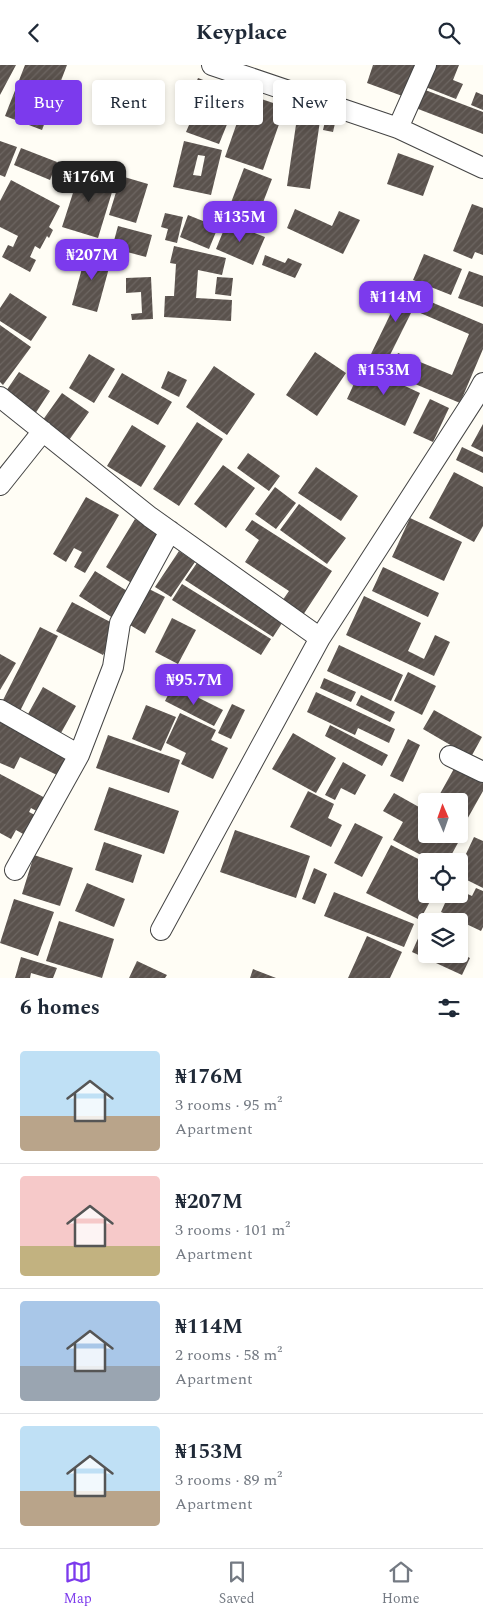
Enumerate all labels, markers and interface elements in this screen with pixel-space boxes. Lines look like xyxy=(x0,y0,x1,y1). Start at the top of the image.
text: Keyplace xyxy=(196,16,287,49)
icon: back xyxy=(20,19,48,47)
icon: search xyxy=(435,19,463,47)
chip: Buy xyxy=(15,80,82,125)
chip: Rent xyxy=(92,80,165,125)
chip: Filters xyxy=(175,80,263,125)
chip: New xyxy=(273,80,346,125)
pin: ₦176M xyxy=(54,161,124,203)
text: ₦176M xyxy=(63,165,115,189)
pin: ₦135M xyxy=(205,201,275,243)
text: ₦135M xyxy=(214,205,266,229)
pin: ₦207M xyxy=(57,239,127,281)
text: ₦207M xyxy=(66,243,118,267)
pin: ₦114M xyxy=(361,281,431,323)
text: ₦114M xyxy=(370,285,422,309)
pin: ₦153M xyxy=(349,353,419,396)
text: ₦153M xyxy=(358,358,410,382)
pin: ₦95.7M xyxy=(153,663,235,706)
text: ₦95.7M xyxy=(166,668,222,692)
north arrow xyxy=(418,793,468,843)
map controls xyxy=(418,793,468,963)
button: locate xyxy=(418,853,468,903)
button: layers xyxy=(418,913,468,963)
text: 6 homes xyxy=(20,992,100,1024)
icon: filters xyxy=(435,994,463,1022)
text: ₦176M xyxy=(175,1061,243,1093)
icon: home xyxy=(60,1071,120,1131)
text: 3 rooms · 95 m² xyxy=(175,1093,282,1117)
text: Apartment xyxy=(175,1117,253,1141)
text: ₦207M xyxy=(175,1186,243,1218)
icon: home xyxy=(60,1196,120,1256)
text: 3 rooms · 101 m² xyxy=(175,1218,290,1242)
text: Apartment xyxy=(175,1242,253,1266)
text: ₦114M xyxy=(175,1311,243,1343)
icon: home xyxy=(60,1321,120,1381)
text: 2 rooms · 58 m² xyxy=(175,1343,282,1367)
text: Apartment xyxy=(175,1367,253,1391)
text: ₦153M xyxy=(175,1436,243,1468)
icon: home xyxy=(60,1446,120,1506)
text: 3 rooms · 89 m² xyxy=(175,1468,282,1492)
text: Apartment xyxy=(175,1492,253,1516)
tab: Map xyxy=(64,1558,92,1609)
tab: Saved xyxy=(219,1558,255,1609)
tab: Home xyxy=(382,1558,419,1609)

